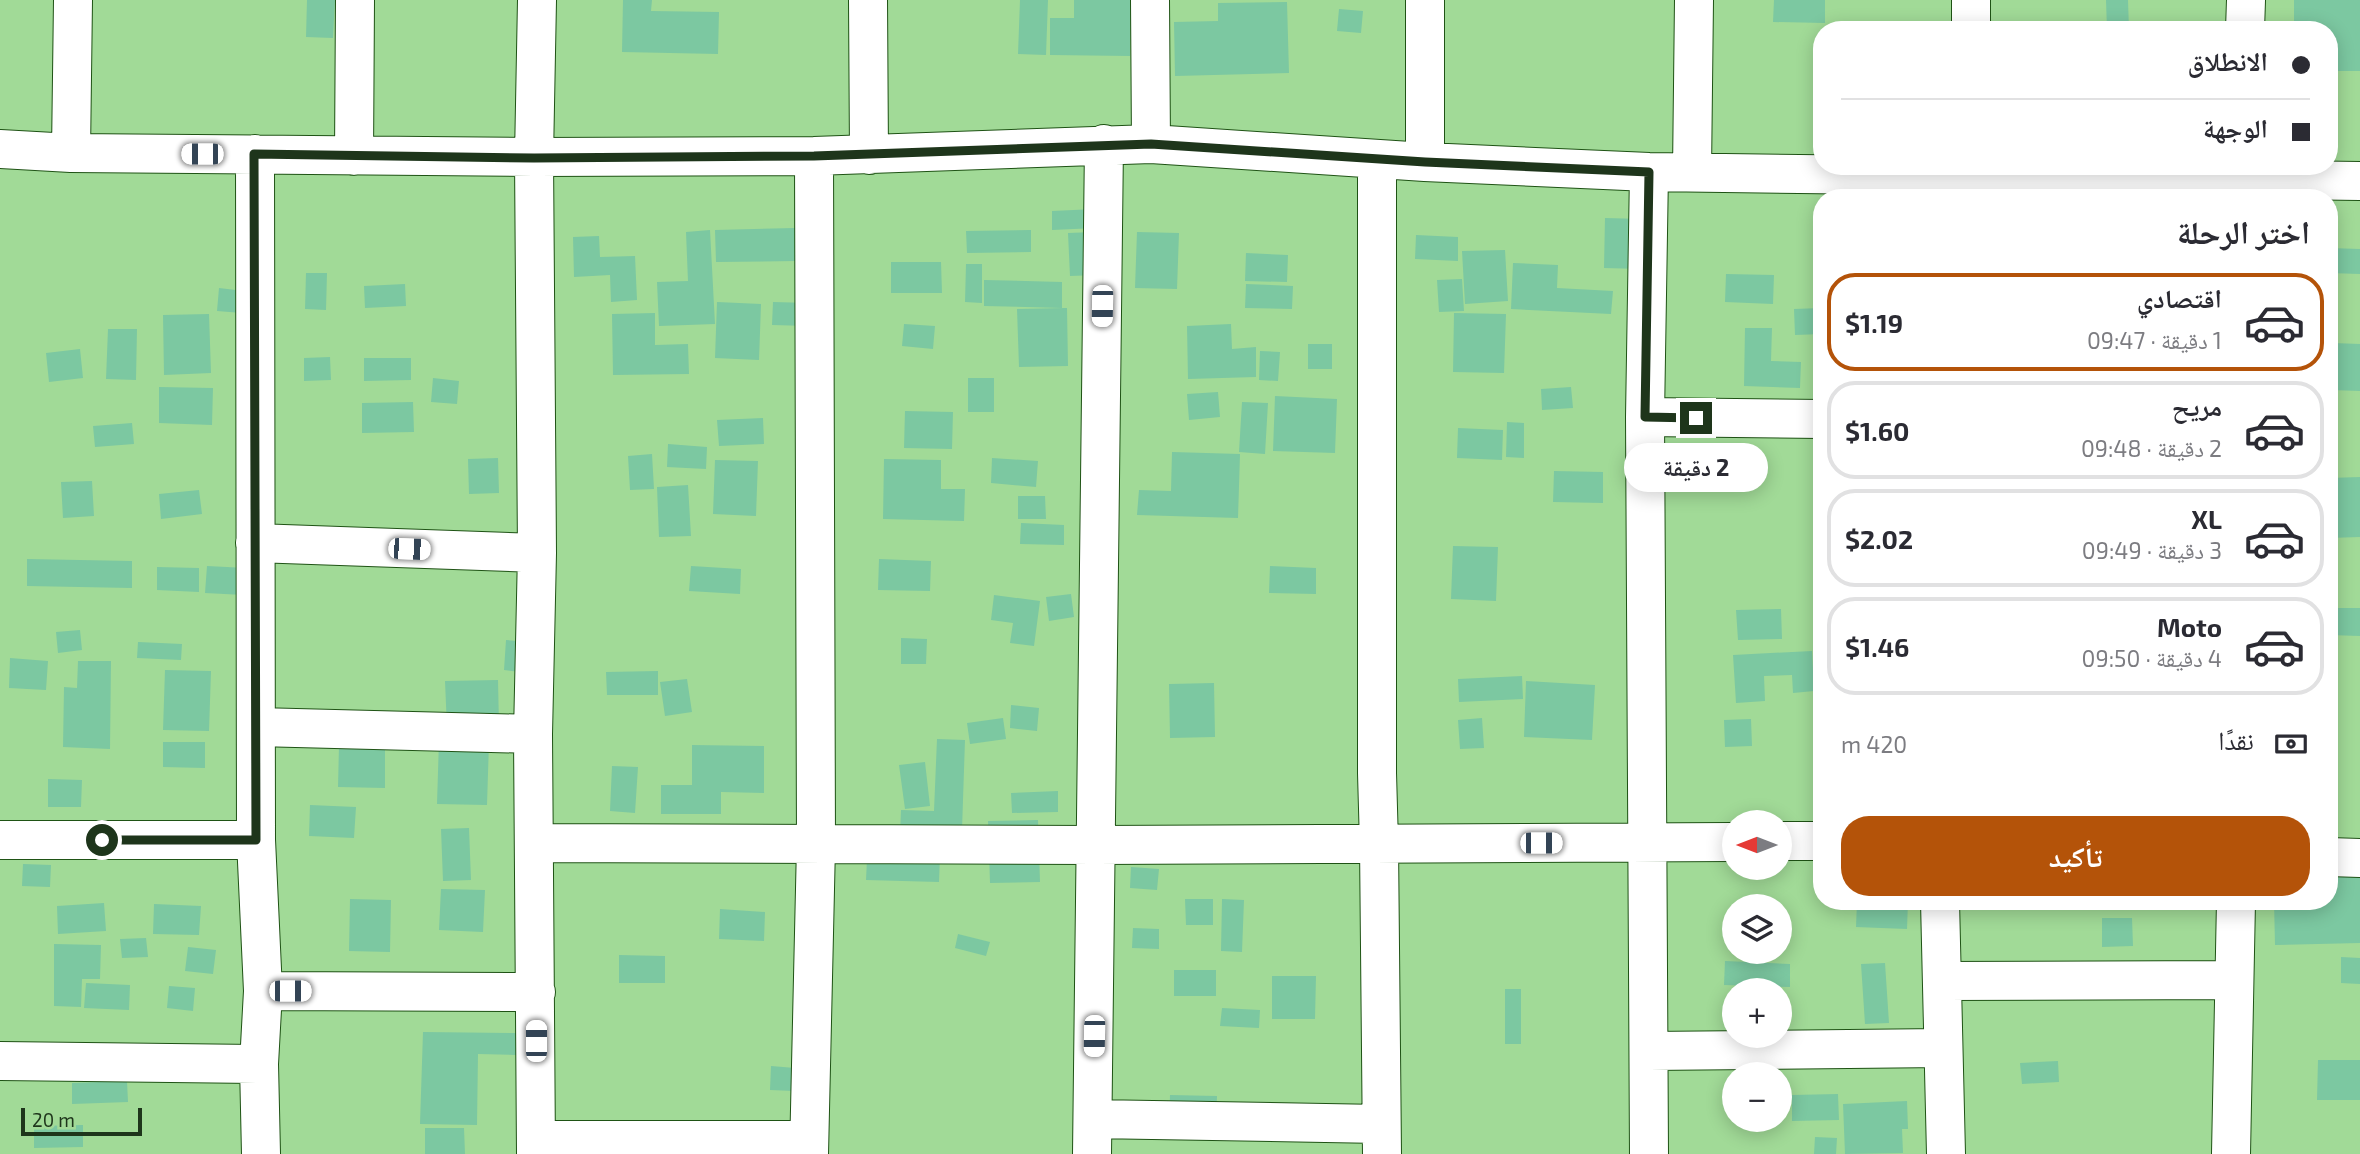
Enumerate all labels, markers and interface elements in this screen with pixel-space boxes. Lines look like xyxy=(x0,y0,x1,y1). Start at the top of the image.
text: الانطلاق xyxy=(2188,45,2268,76)
text: الوجهة xyxy=(2203,112,2268,143)
car xyxy=(182,144,224,165)
text: اختر الرحلة xyxy=(2177,212,2310,250)
text: اقتصادي xyxy=(2137,282,2222,313)
car xyxy=(1092,285,1113,327)
icon: car xyxy=(2243,291,2306,354)
text: $1.19 xyxy=(1845,307,1903,338)
text: 1 دقيقة · 09:47 xyxy=(2087,326,2222,354)
text: مريح xyxy=(2172,390,2222,421)
icon: car xyxy=(2243,399,2306,462)
route end xyxy=(1680,402,1712,434)
text: $1.60 xyxy=(1845,415,1909,446)
text: 2 دقيقة · 09:48 xyxy=(2081,434,2222,462)
callout: 2 دقيقة xyxy=(1624,442,1768,492)
text: 2 دقيقة xyxy=(1663,453,1729,481)
text: XL xyxy=(2191,503,2222,534)
icon: car xyxy=(2243,507,2306,570)
text: $2.02 xyxy=(1845,523,1913,554)
text: 3 دقيقة · 09:49 xyxy=(2082,536,2222,564)
car xyxy=(388,538,431,560)
text: Moto xyxy=(2157,611,2222,642)
icon: car xyxy=(2243,615,2306,678)
text: $1.46 xyxy=(1845,631,1909,662)
text: 4 دقيقة · 09:50 xyxy=(2082,644,2222,672)
text: نقدًا xyxy=(2218,724,2254,755)
icon: cash xyxy=(2272,725,2310,763)
text: 420 m xyxy=(1841,730,1907,758)
north arrow xyxy=(1722,810,1792,880)
map controls xyxy=(1722,810,1792,1132)
button: تأكيد xyxy=(1841,816,2310,896)
route start xyxy=(86,824,118,856)
car xyxy=(1521,833,1563,854)
button: layers xyxy=(1722,894,1792,964)
button: + xyxy=(1722,978,1792,1048)
car xyxy=(270,981,312,1002)
car xyxy=(1084,1015,1105,1057)
car xyxy=(526,1020,547,1062)
button: − xyxy=(1722,1062,1792,1132)
scale bar xyxy=(21,1105,142,1137)
text: 20 m xyxy=(32,1108,75,1131)

